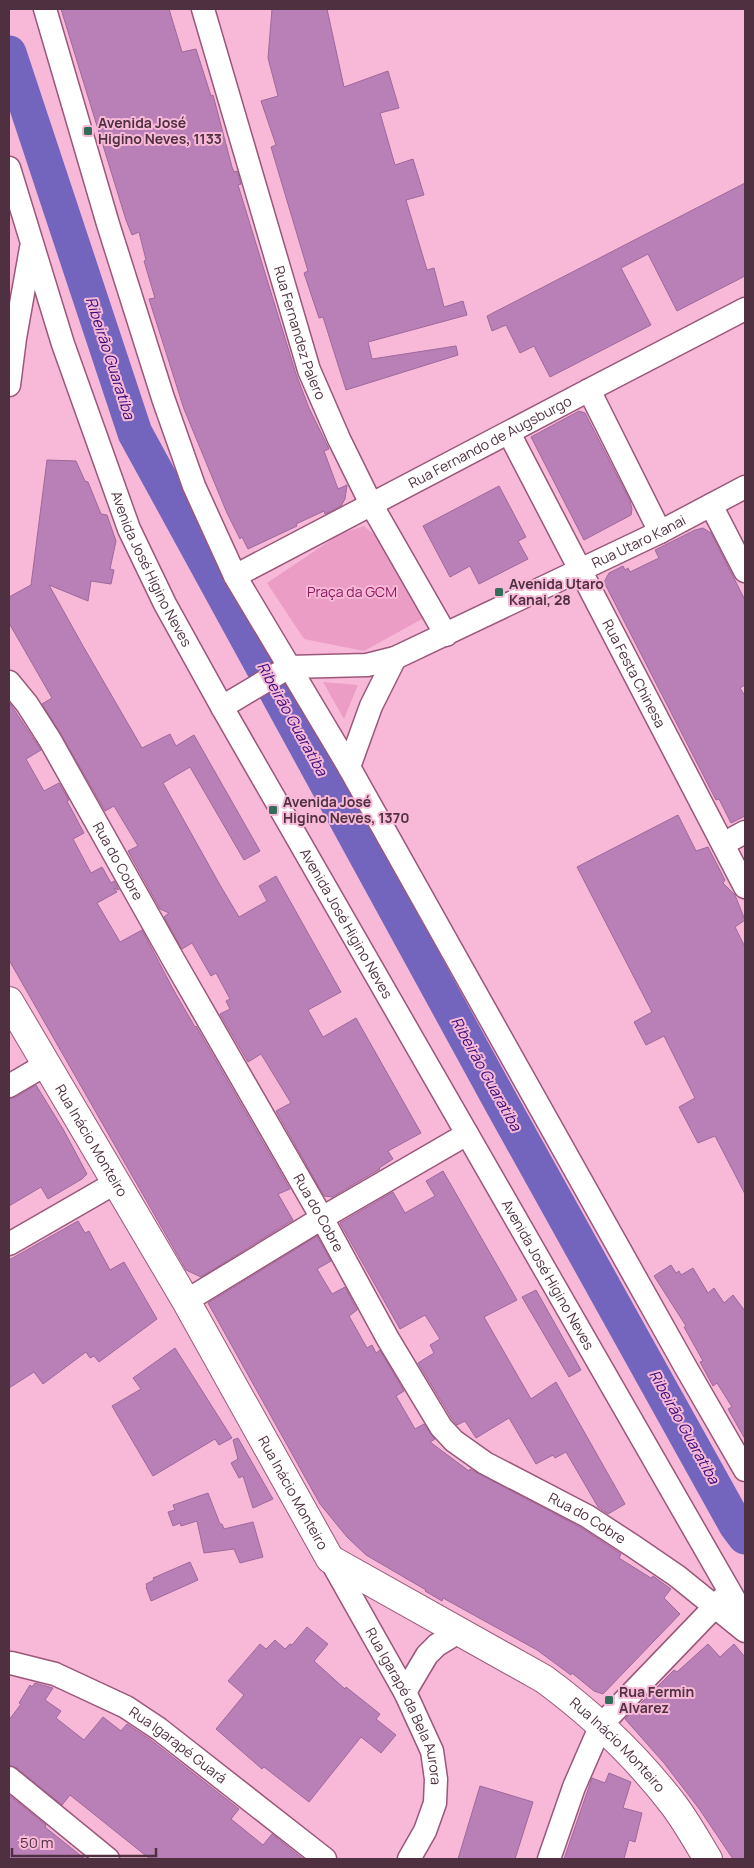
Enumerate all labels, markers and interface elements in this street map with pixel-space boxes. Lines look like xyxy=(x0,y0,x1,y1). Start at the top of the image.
place label: Avenida José Higino Neves, 1133 xyxy=(98,113,222,148)
marker: Avenida José Higino Neves, 1133 xyxy=(82,125,94,137)
street label: Rua Fernandez Palero xyxy=(270,264,331,403)
water label: Ribeirão Guaratiba xyxy=(81,294,140,422)
street label: Rua Fernando de Augsburgo xyxy=(405,391,575,492)
street label: Avenida José Higino Neves xyxy=(107,488,197,650)
street label: Rua Utaro Kanai xyxy=(588,510,689,572)
place label: Avenida Utaro Kanai, 28 xyxy=(509,574,604,609)
park label: Praça da GCM xyxy=(307,582,397,601)
marker: Avenida Utaro Kanai, 28 xyxy=(493,586,505,598)
street label: Rua Festa Chinesa xyxy=(598,616,670,731)
water label: Ribeirão Guaratiba xyxy=(252,658,333,780)
place label: Avenida José Higino Neves, 1370 xyxy=(283,792,409,827)
marker: Avenida José Higino Neves, 1370 xyxy=(267,804,279,816)
street label: Rua do Cobre xyxy=(89,818,148,903)
street label: Avenida José Higino Neves xyxy=(296,845,397,1002)
water label: Ribeirão Guaratiba xyxy=(446,1013,527,1135)
street label: Rua Inácio Monteiro xyxy=(51,1081,132,1200)
street label: Rua do Cobre xyxy=(289,1170,349,1255)
street label: Avenida José Higino Neves xyxy=(498,1196,599,1353)
water label: Ribeirão Guaratiba xyxy=(644,1366,725,1488)
street label: Rua Inácio Monteiro xyxy=(254,1432,333,1553)
street label: Rua do Cobre xyxy=(545,1488,630,1548)
street label: Rua Igarapé da Bela Aurora xyxy=(362,1624,446,1785)
place label: Rua Fermin Alvarez xyxy=(619,1682,694,1717)
street label: Rua Inácio Monteiro xyxy=(566,1693,670,1796)
marker: Rua Fermin Alvarez xyxy=(603,1694,615,1706)
street label: Rua Igarapé Guará xyxy=(126,1702,231,1788)
scale bar xyxy=(12,1826,156,1858)
text: 50 m xyxy=(20,1832,54,1853)

